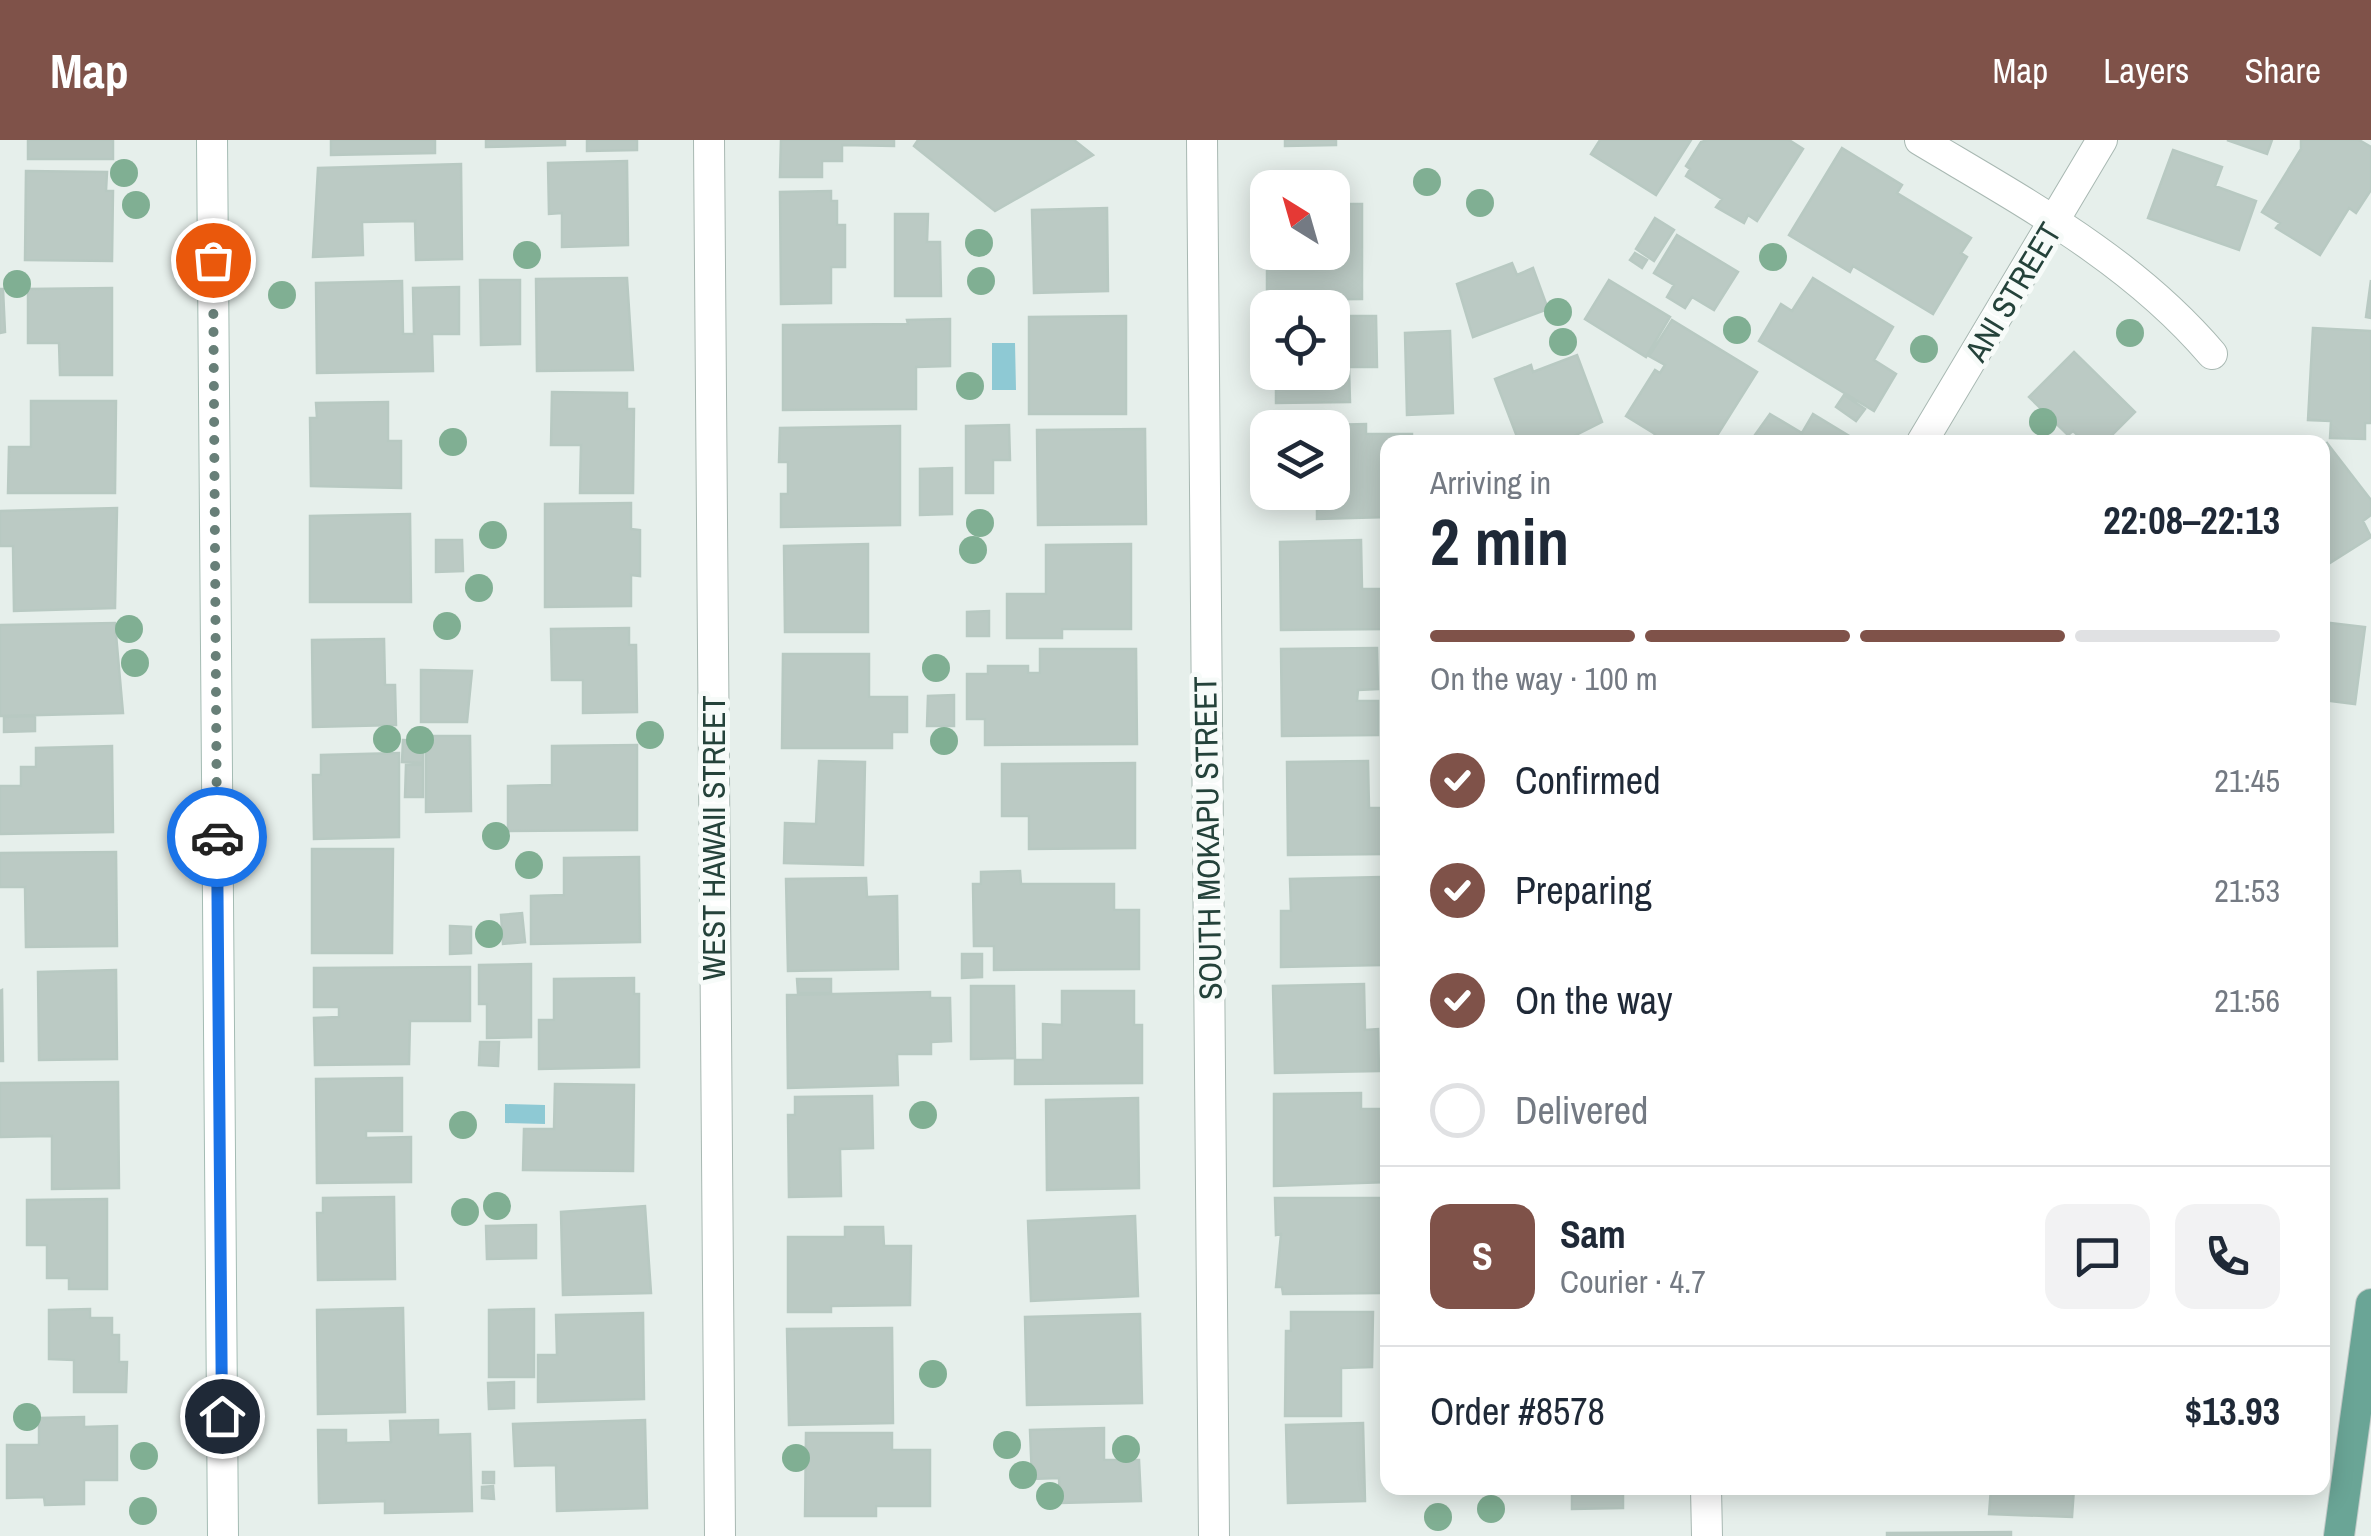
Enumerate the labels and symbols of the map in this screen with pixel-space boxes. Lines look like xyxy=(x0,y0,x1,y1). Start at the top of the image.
north arrow xyxy=(1250,170,1350,270)
street label: ANI STREET xyxy=(1954,214,2071,370)
pin xyxy=(171,218,256,303)
street label: SOUTH MOKAPU STREET xyxy=(1183,676,1232,1000)
street label: WEST HAWAII STREET xyxy=(692,696,735,980)
courier xyxy=(167,787,267,887)
pin xyxy=(180,1374,265,1459)

